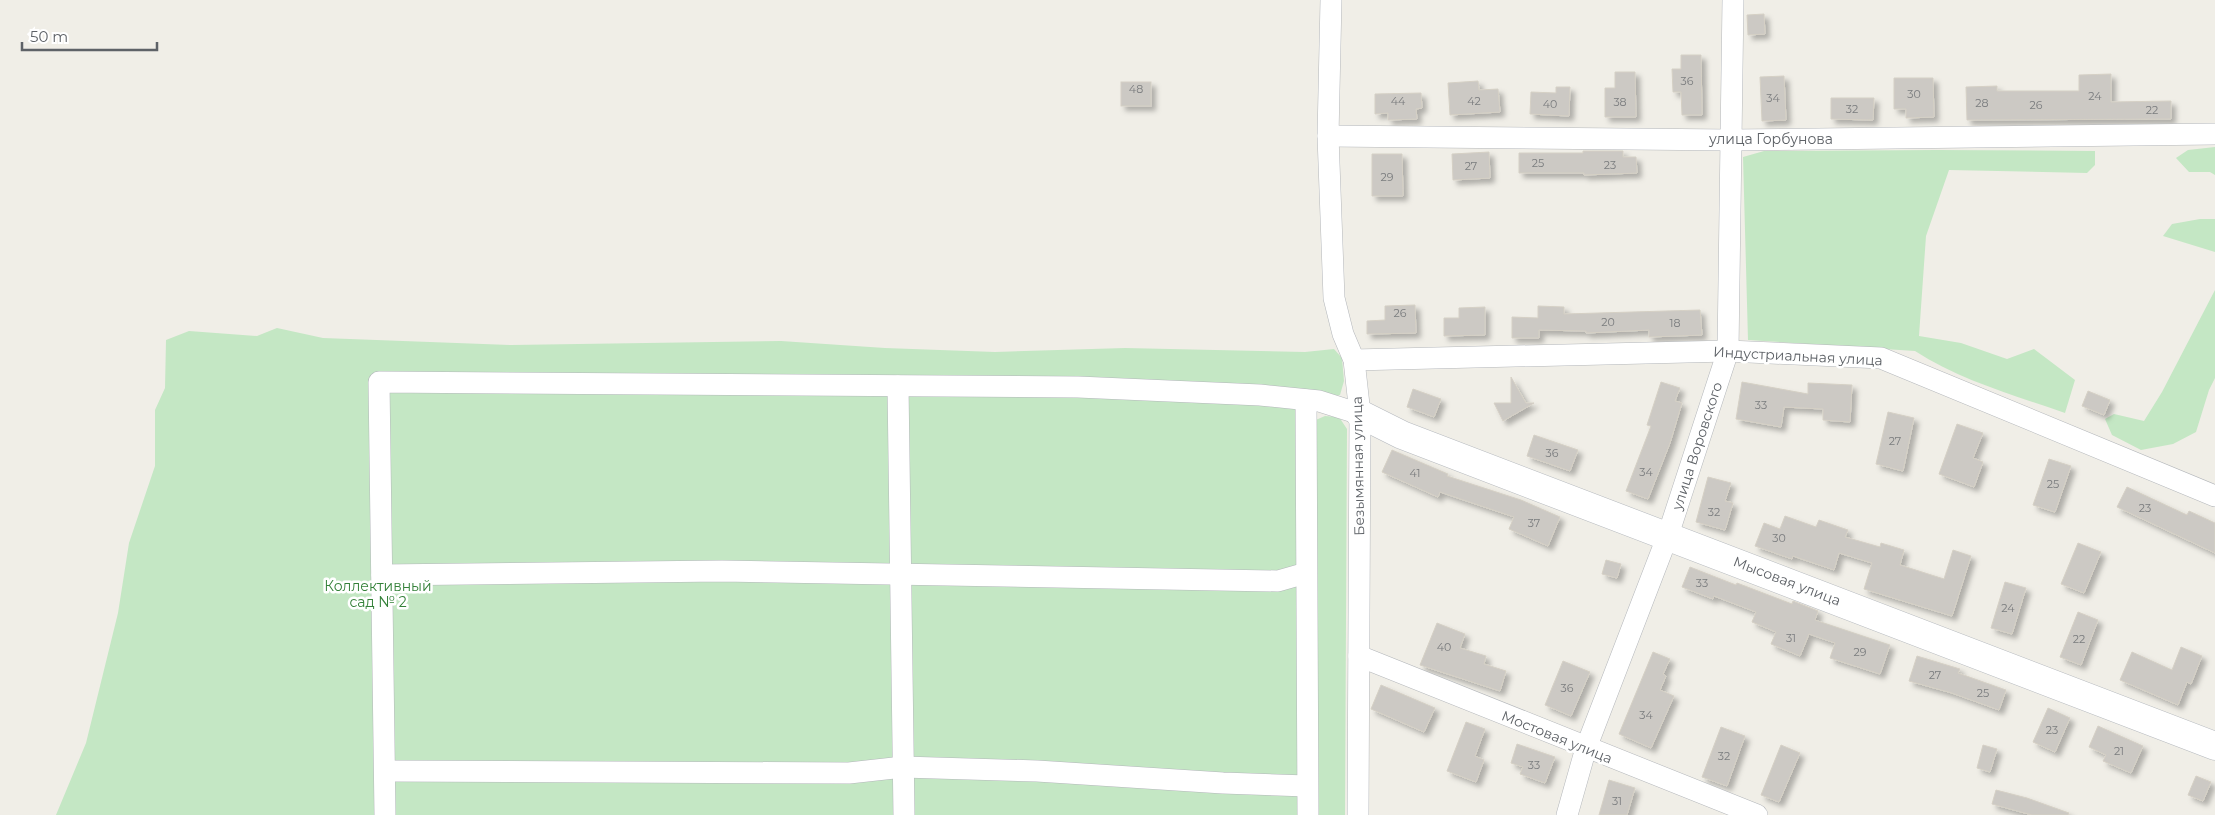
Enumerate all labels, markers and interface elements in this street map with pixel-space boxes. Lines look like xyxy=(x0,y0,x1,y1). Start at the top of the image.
scale bar xyxy=(22,20,158,52)
text: 50 m xyxy=(30,27,68,46)
house number: 36 xyxy=(1681,74,1694,88)
house number: 48 xyxy=(1129,82,1143,96)
house number: 30 xyxy=(1907,87,1921,101)
house number: 24 xyxy=(2088,89,2102,103)
house number: 34 xyxy=(1766,91,1780,105)
house number: 44 xyxy=(1391,94,1406,108)
house number: 42 xyxy=(1467,94,1481,108)
house number: 38 xyxy=(1613,95,1627,109)
house number: 28 xyxy=(1975,96,1989,110)
house number: 40 xyxy=(1543,97,1557,111)
house number: 26 xyxy=(2030,98,2043,112)
house number: 32 xyxy=(1846,102,1858,116)
house number: 22 xyxy=(2146,103,2158,117)
street label: улица Горбунова xyxy=(1708,130,1833,148)
house number: 25 xyxy=(1532,156,1544,170)
house number: 23 xyxy=(1604,158,1616,172)
house number: 27 xyxy=(1465,159,1477,173)
house number: 29 xyxy=(1381,170,1394,184)
house number: 26 xyxy=(1394,306,1407,320)
house number: 20 xyxy=(1601,315,1615,329)
house number: 18 xyxy=(1670,316,1681,330)
street label: Индустриальная улица xyxy=(1713,343,1883,369)
street label: улица Воровского xyxy=(1667,380,1726,513)
street label: Безымянная улица xyxy=(1348,396,1368,536)
house number: 33 xyxy=(1755,398,1767,412)
house number: 27 xyxy=(1889,434,1901,448)
house number: 36 xyxy=(1546,446,1559,460)
house number: 34 xyxy=(1639,465,1653,479)
house number: 41 xyxy=(1410,466,1420,480)
house number: 25 xyxy=(2047,477,2059,491)
house number: 23 xyxy=(2139,501,2151,515)
house number: 32 xyxy=(1708,505,1720,519)
house number: 37 xyxy=(1528,516,1540,530)
house number: 30 xyxy=(1772,531,1786,545)
street label: Мысовая улица xyxy=(1731,552,1843,610)
house number: 33 xyxy=(1696,576,1708,590)
park label: Коллективный сад № 2 xyxy=(324,577,432,611)
house number: 24 xyxy=(2001,601,2015,615)
house number: 31 xyxy=(1786,631,1796,645)
house number: 22 xyxy=(2073,632,2085,646)
house number: 40 xyxy=(1437,640,1451,654)
house number: 29 xyxy=(1854,645,1867,659)
house number: 27 xyxy=(1929,668,1941,682)
house number: 36 xyxy=(1561,681,1574,695)
house number: 25 xyxy=(1977,686,1989,700)
street label: Мостовая улица xyxy=(1499,707,1615,767)
house number: 34 xyxy=(1639,708,1653,722)
house number: 23 xyxy=(2046,723,2058,737)
house number: 21 xyxy=(2114,744,2124,758)
house number: 32 xyxy=(1718,749,1730,763)
house number: 33 xyxy=(1528,758,1540,772)
house number: 31 xyxy=(1612,794,1622,808)

